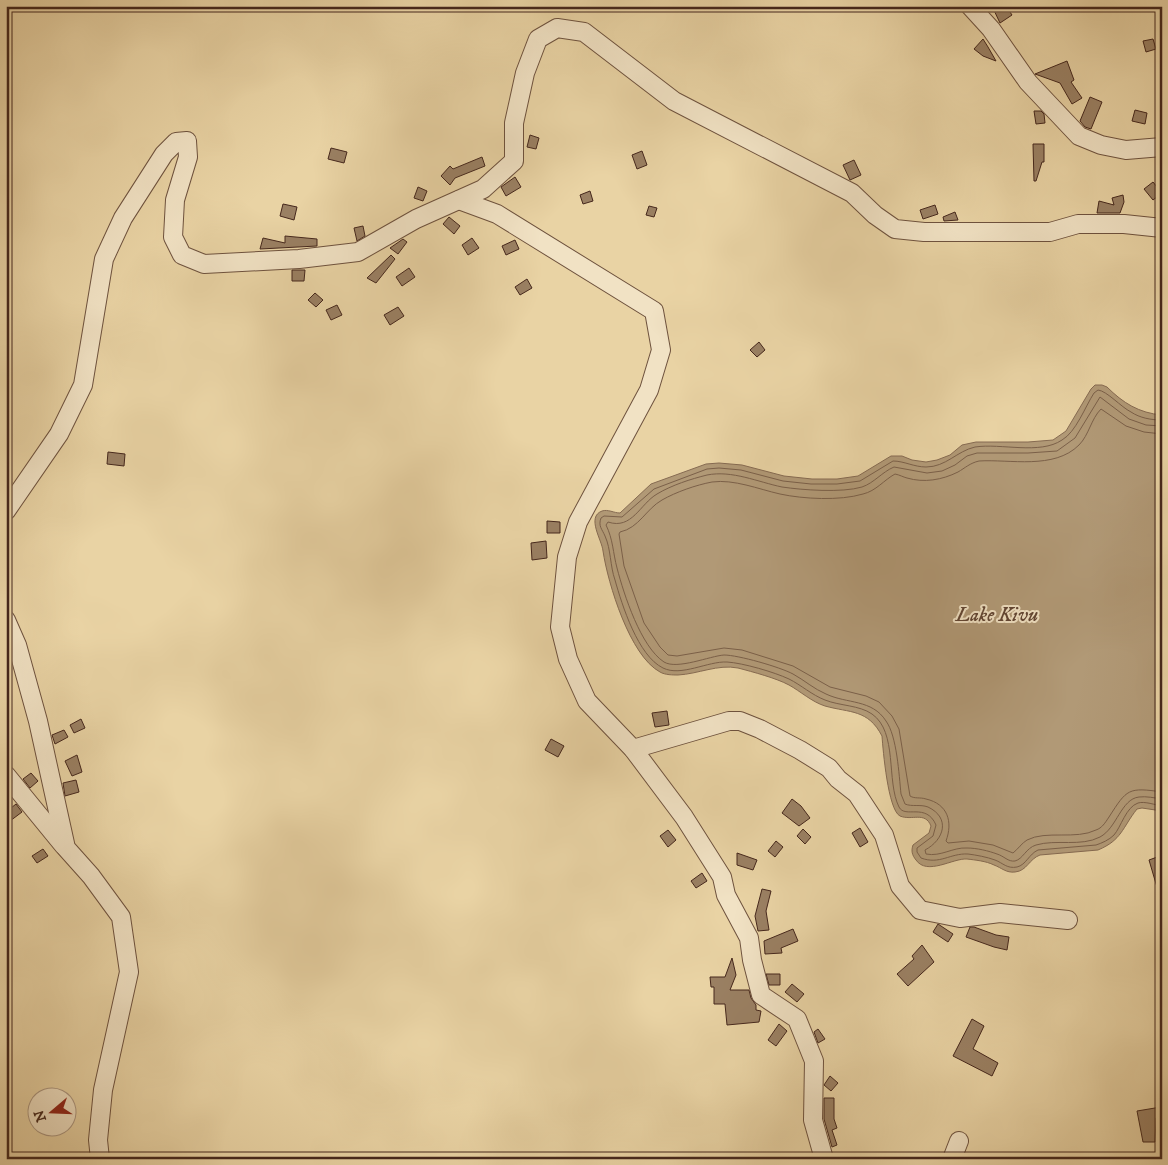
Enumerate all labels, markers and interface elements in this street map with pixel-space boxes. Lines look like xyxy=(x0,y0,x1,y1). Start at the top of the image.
water label: Lake Kivu xyxy=(955,603,1038,628)
north arrow xyxy=(28,1088,78,1138)
text: N xyxy=(30,1107,51,1124)

